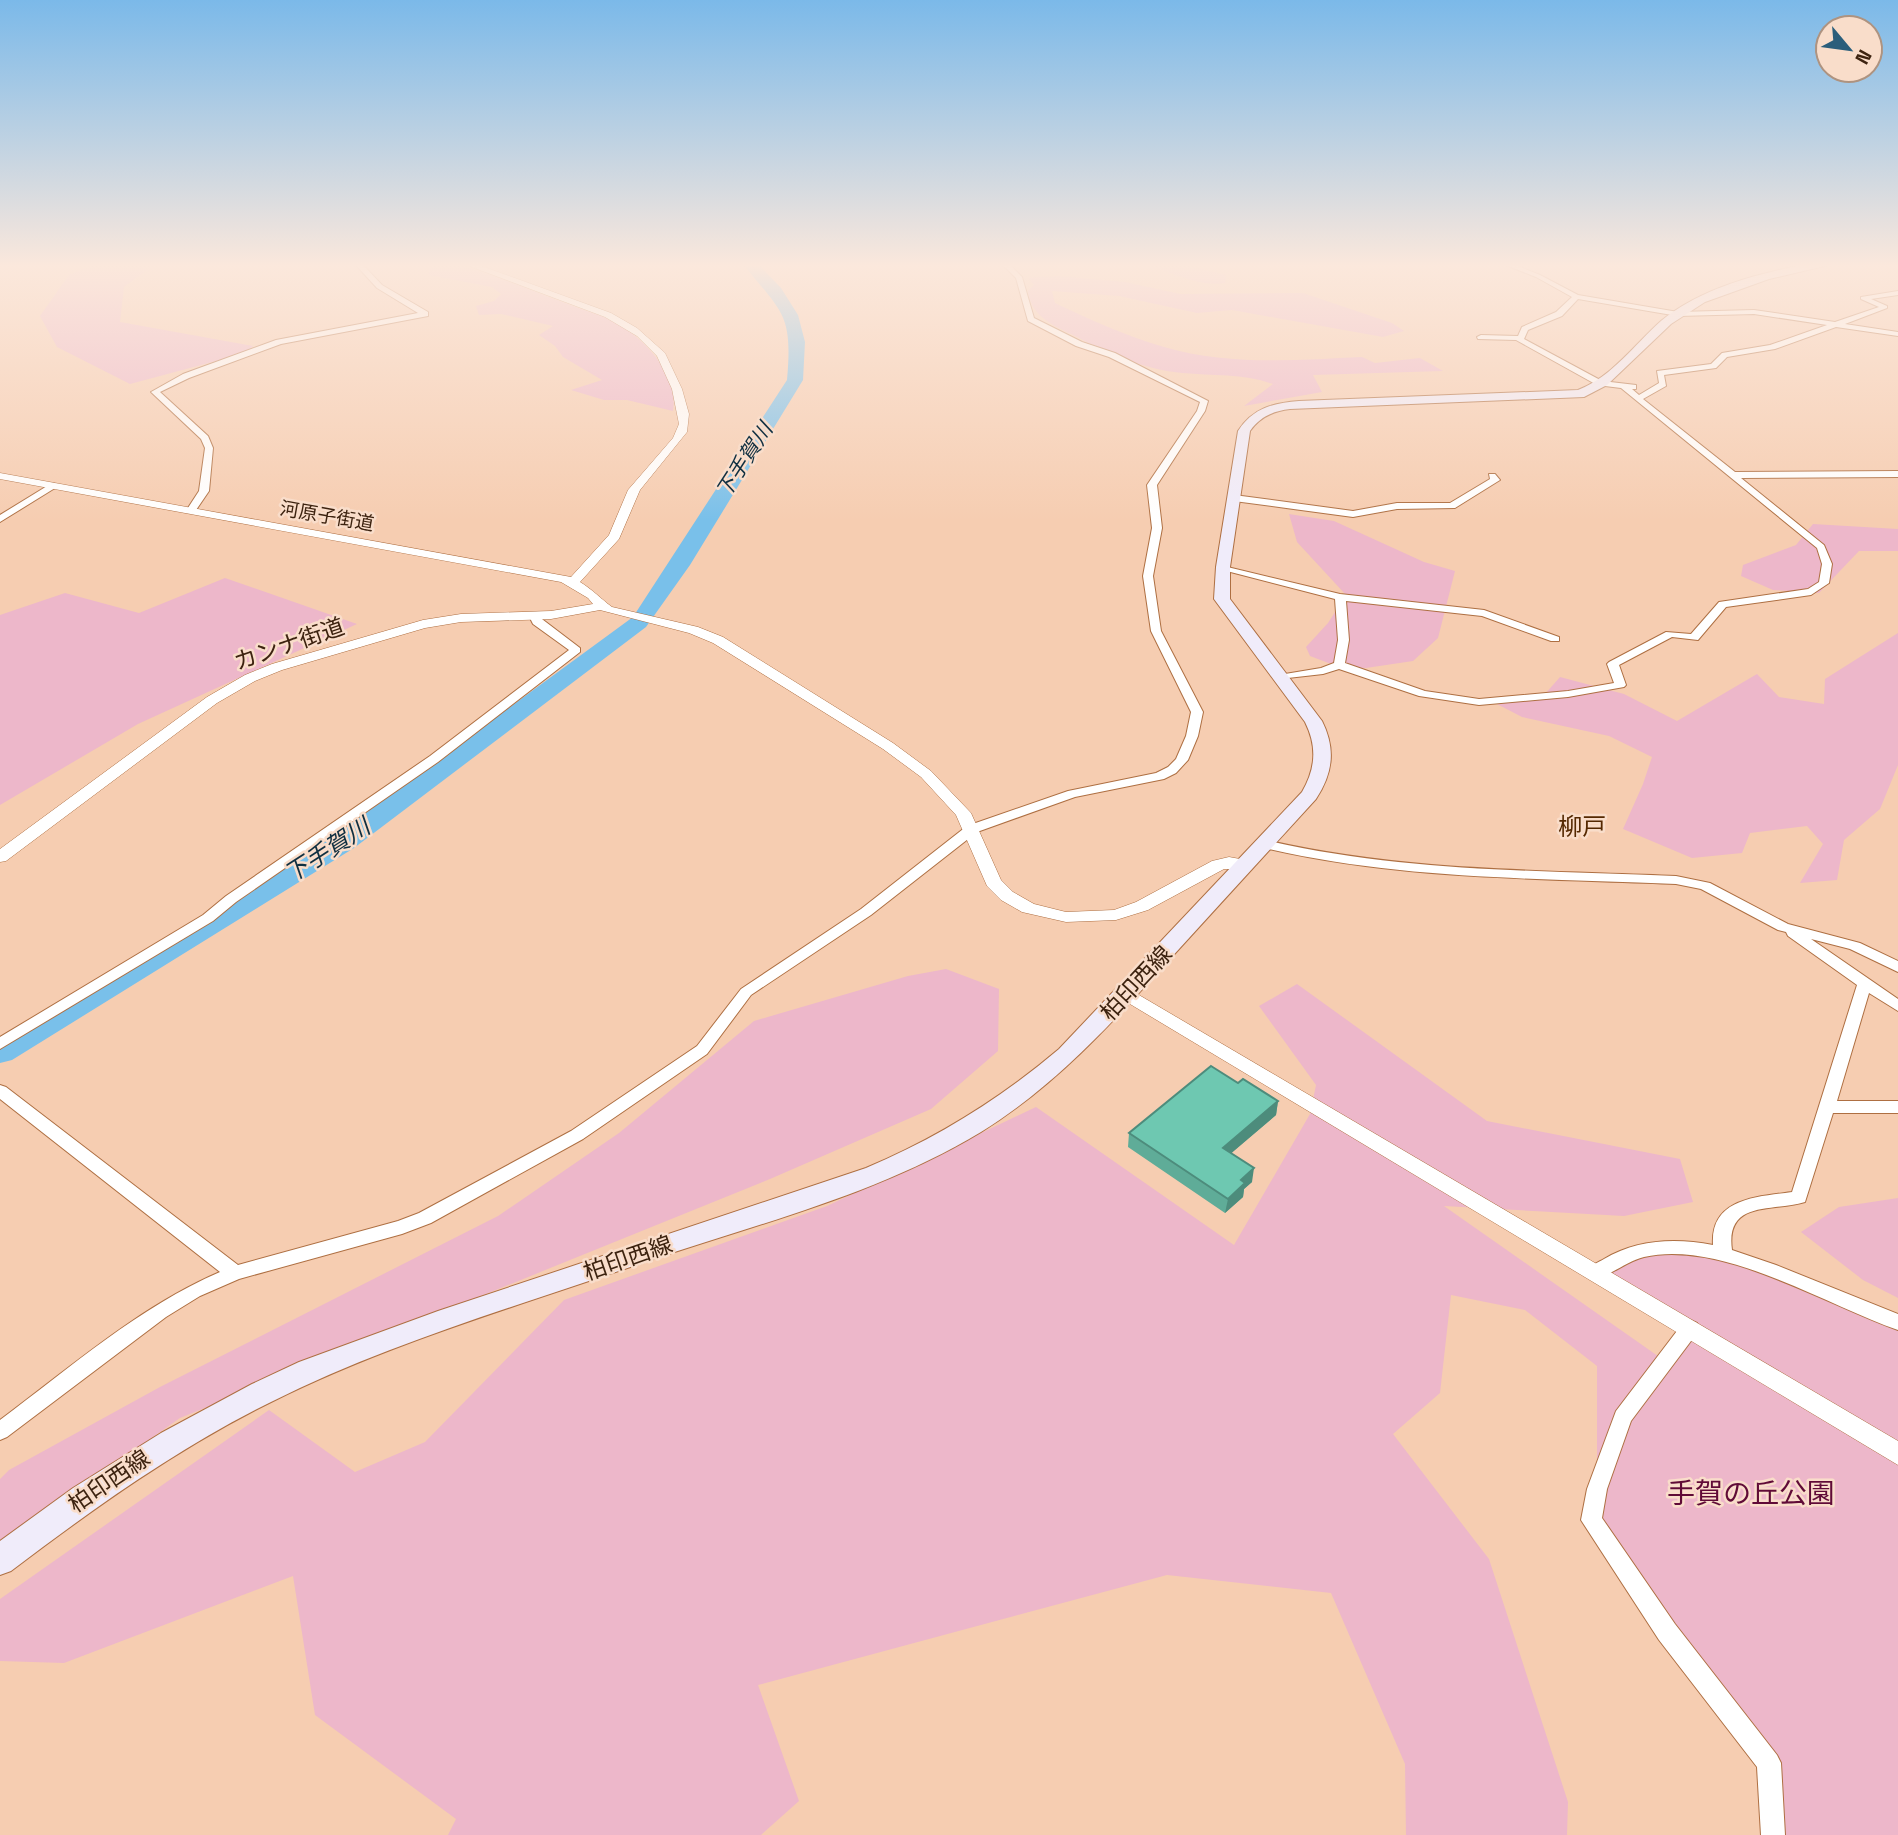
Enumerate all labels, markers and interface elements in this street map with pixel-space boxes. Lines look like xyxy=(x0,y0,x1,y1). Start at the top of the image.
north arrow xyxy=(1814,14,1884,84)
text: N xyxy=(1849,45,1877,69)
water label: 下手賀川 xyxy=(710,416,779,503)
street label: 河原子街道 xyxy=(278,495,376,537)
street label: カンナ街道 xyxy=(230,611,348,677)
water label: 下手賀川 xyxy=(278,809,378,889)
district label: 柳戸 xyxy=(1558,811,1606,842)
street label: 柏印西線 xyxy=(1094,939,1178,1027)
street label: 柏印西線 xyxy=(580,1229,676,1287)
street label: 柏印西線 xyxy=(62,1443,156,1519)
park label: 手賀の丘公園 xyxy=(1667,1475,1835,1511)

